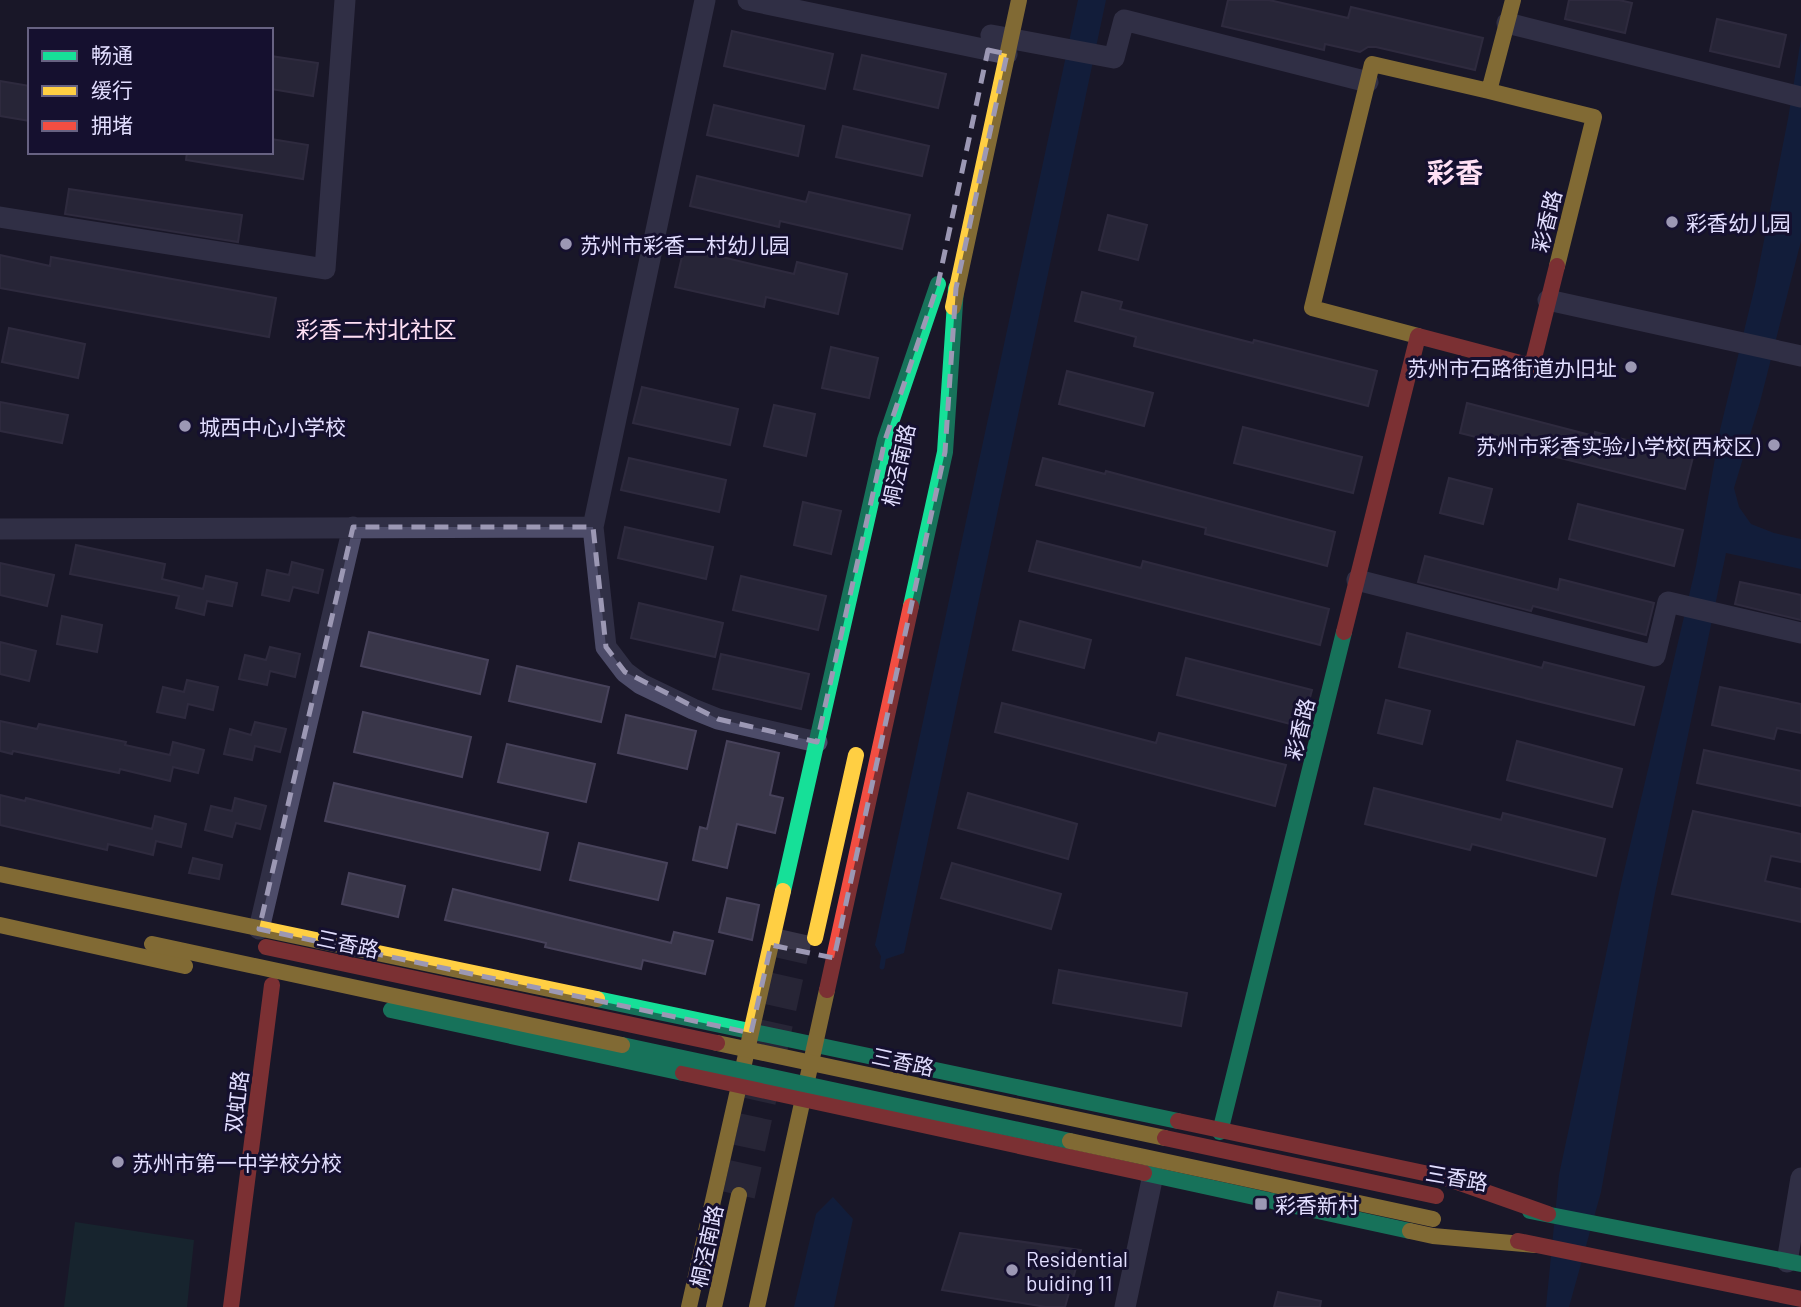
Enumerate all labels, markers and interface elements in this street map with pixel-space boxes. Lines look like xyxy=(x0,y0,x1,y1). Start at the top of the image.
legend xyxy=(28,28,273,154)
text: 畅通 xyxy=(91,42,133,67)
text: 缓行 xyxy=(91,77,133,102)
text: 拥堵 xyxy=(91,112,133,137)
district label: 彩香 xyxy=(1427,155,1483,189)
street label: 彩香路 xyxy=(1526,187,1566,255)
place label: 彩香幼儿园 xyxy=(1686,210,1791,235)
marker: 彩香幼儿园 xyxy=(1664,214,1680,230)
place label: 苏州市彩香二村幼儿园 xyxy=(580,232,790,257)
marker: 苏州市彩香二村幼儿园 xyxy=(558,236,574,252)
district label: 彩香二村北社区 xyxy=(296,315,457,343)
place label: 苏州市石路街道办旧址 xyxy=(1407,355,1617,380)
marker: 苏州市石路街道办旧址 xyxy=(1623,359,1639,375)
place label: 城西中心小学校 xyxy=(199,414,346,439)
marker: 城西中心小学校 xyxy=(177,418,193,434)
street label: 桐泾南路 xyxy=(877,421,919,509)
place label: 苏州市彩香实验小学校(西校区) xyxy=(1476,433,1761,458)
marker: 苏州市彩香实验小学校(西校区) xyxy=(1766,437,1782,453)
street label: 彩香路 xyxy=(1279,695,1319,763)
street label: 三香路 xyxy=(315,924,381,962)
street label: 三香路 xyxy=(870,1042,936,1080)
street label: 双虹路 xyxy=(220,1069,252,1135)
place label: 苏州市第一中学校分校 xyxy=(132,1150,342,1175)
marker: 苏州市第一中学校分校 xyxy=(110,1154,126,1170)
street label: 三香路 xyxy=(1424,1159,1490,1195)
place label: 彩香新村 xyxy=(1275,1192,1359,1217)
marker: 彩香新村 xyxy=(1253,1196,1269,1212)
street label: 桐泾南路 xyxy=(685,1202,727,1290)
place label: Residential buiding 11 xyxy=(1026,1246,1128,1295)
marker: Residential buiding 11 xyxy=(1004,1262,1020,1278)

